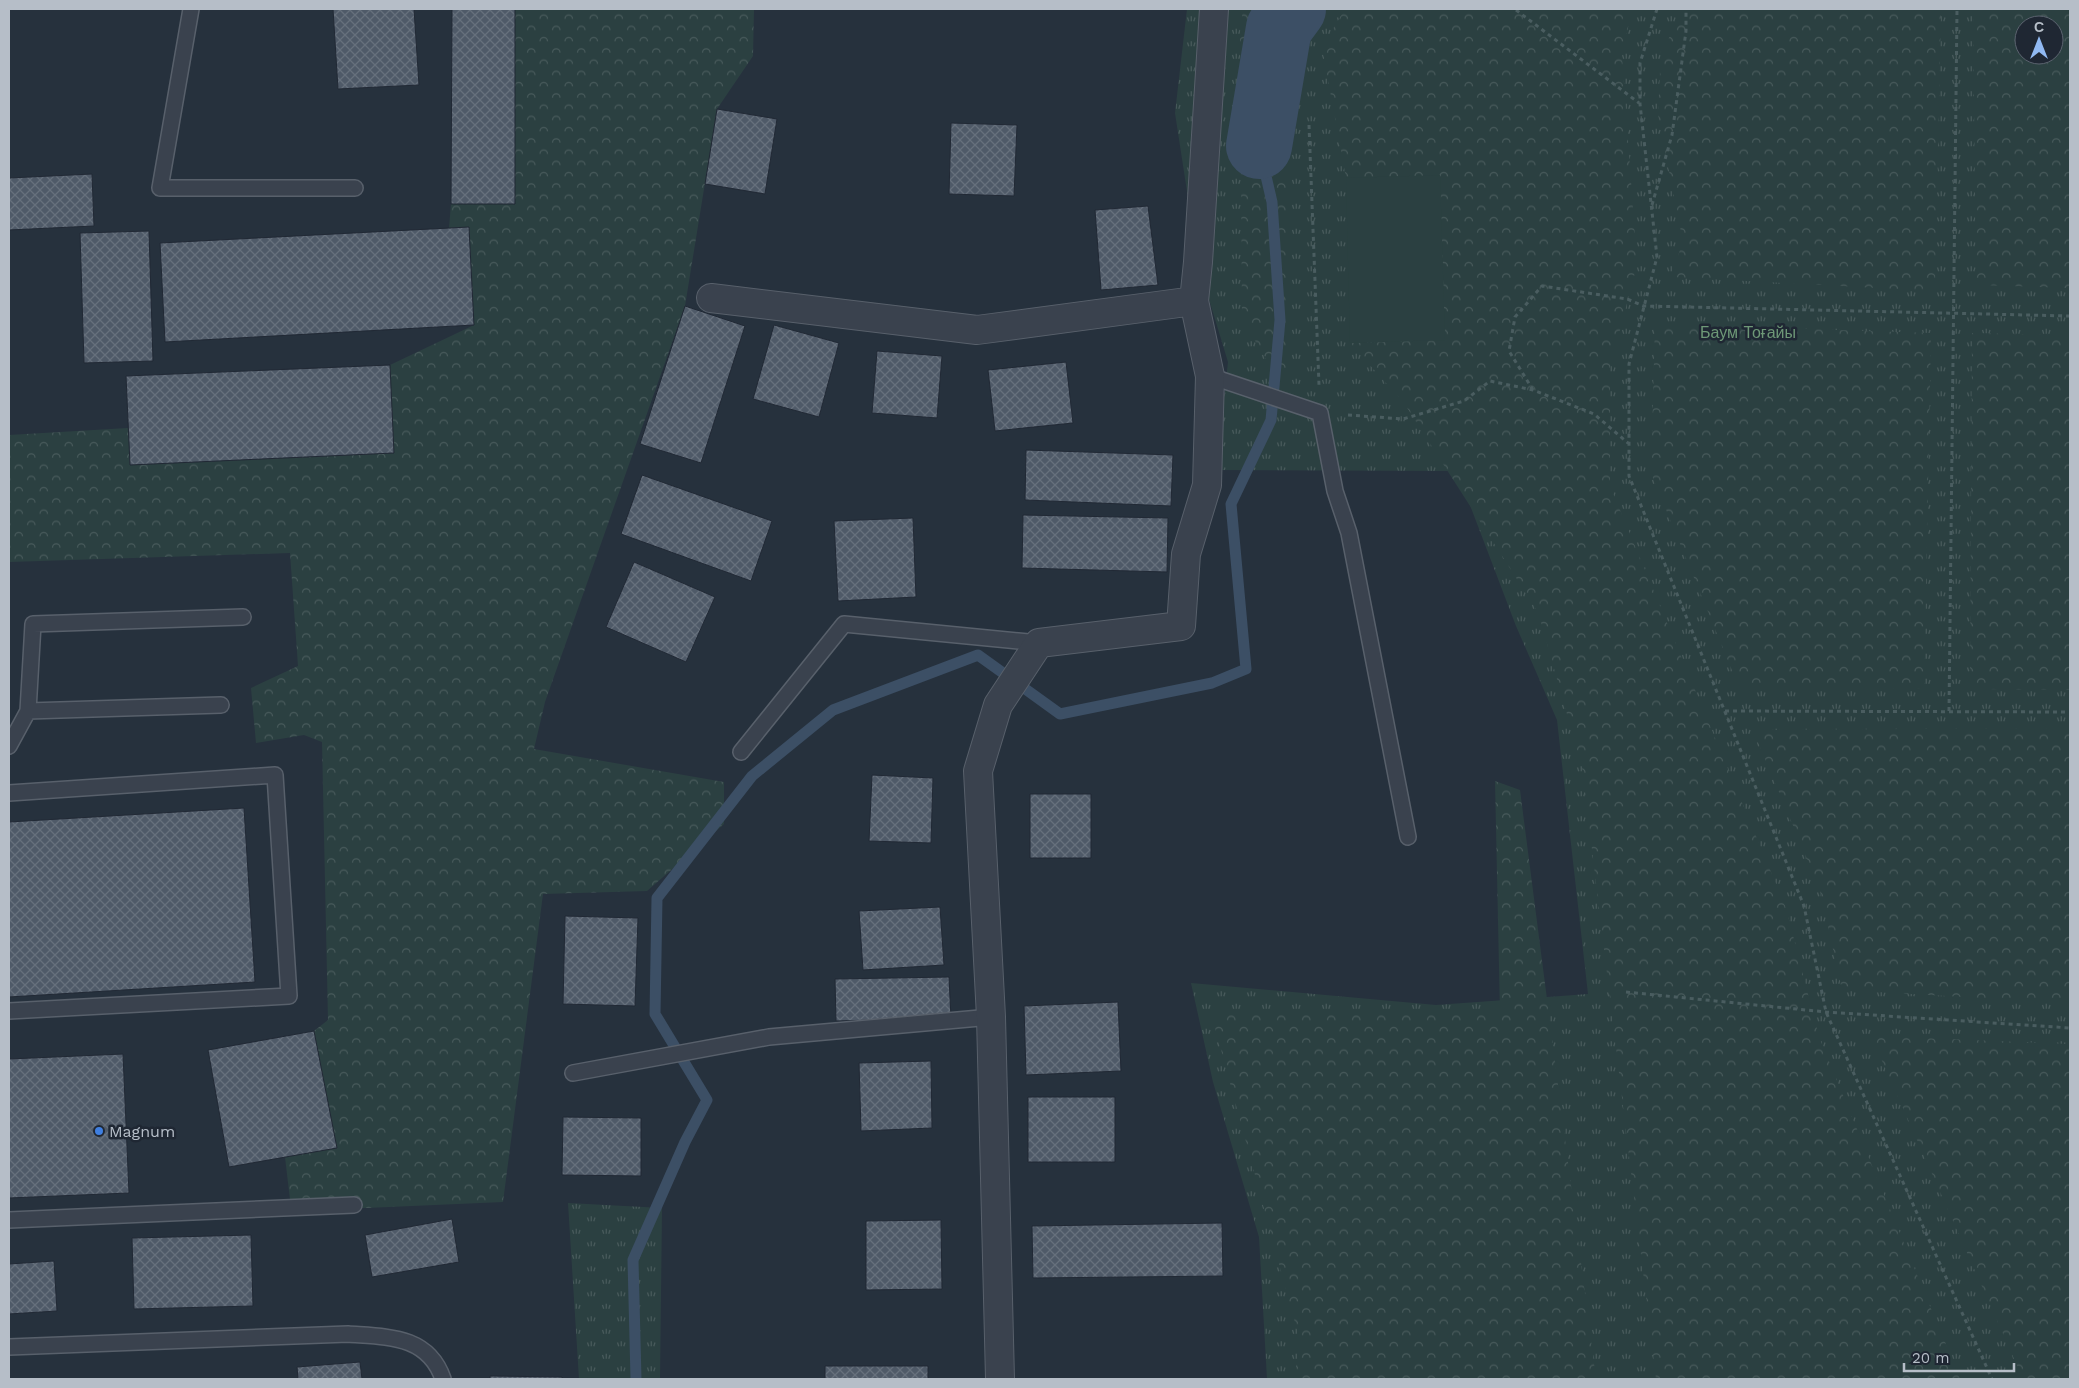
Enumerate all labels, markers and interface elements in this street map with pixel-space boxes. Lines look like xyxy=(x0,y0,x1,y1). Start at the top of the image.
north arrow xyxy=(2014,15,2064,65)
text: С xyxy=(2034,19,2044,35)
park label: Баум Тоғайы xyxy=(1700,323,1796,342)
place label: Magnum xyxy=(109,1122,175,1141)
marker: Magnum xyxy=(93,1125,105,1137)
scale bar xyxy=(1904,1340,2014,1372)
text: 20 m xyxy=(1912,1349,1950,1367)

